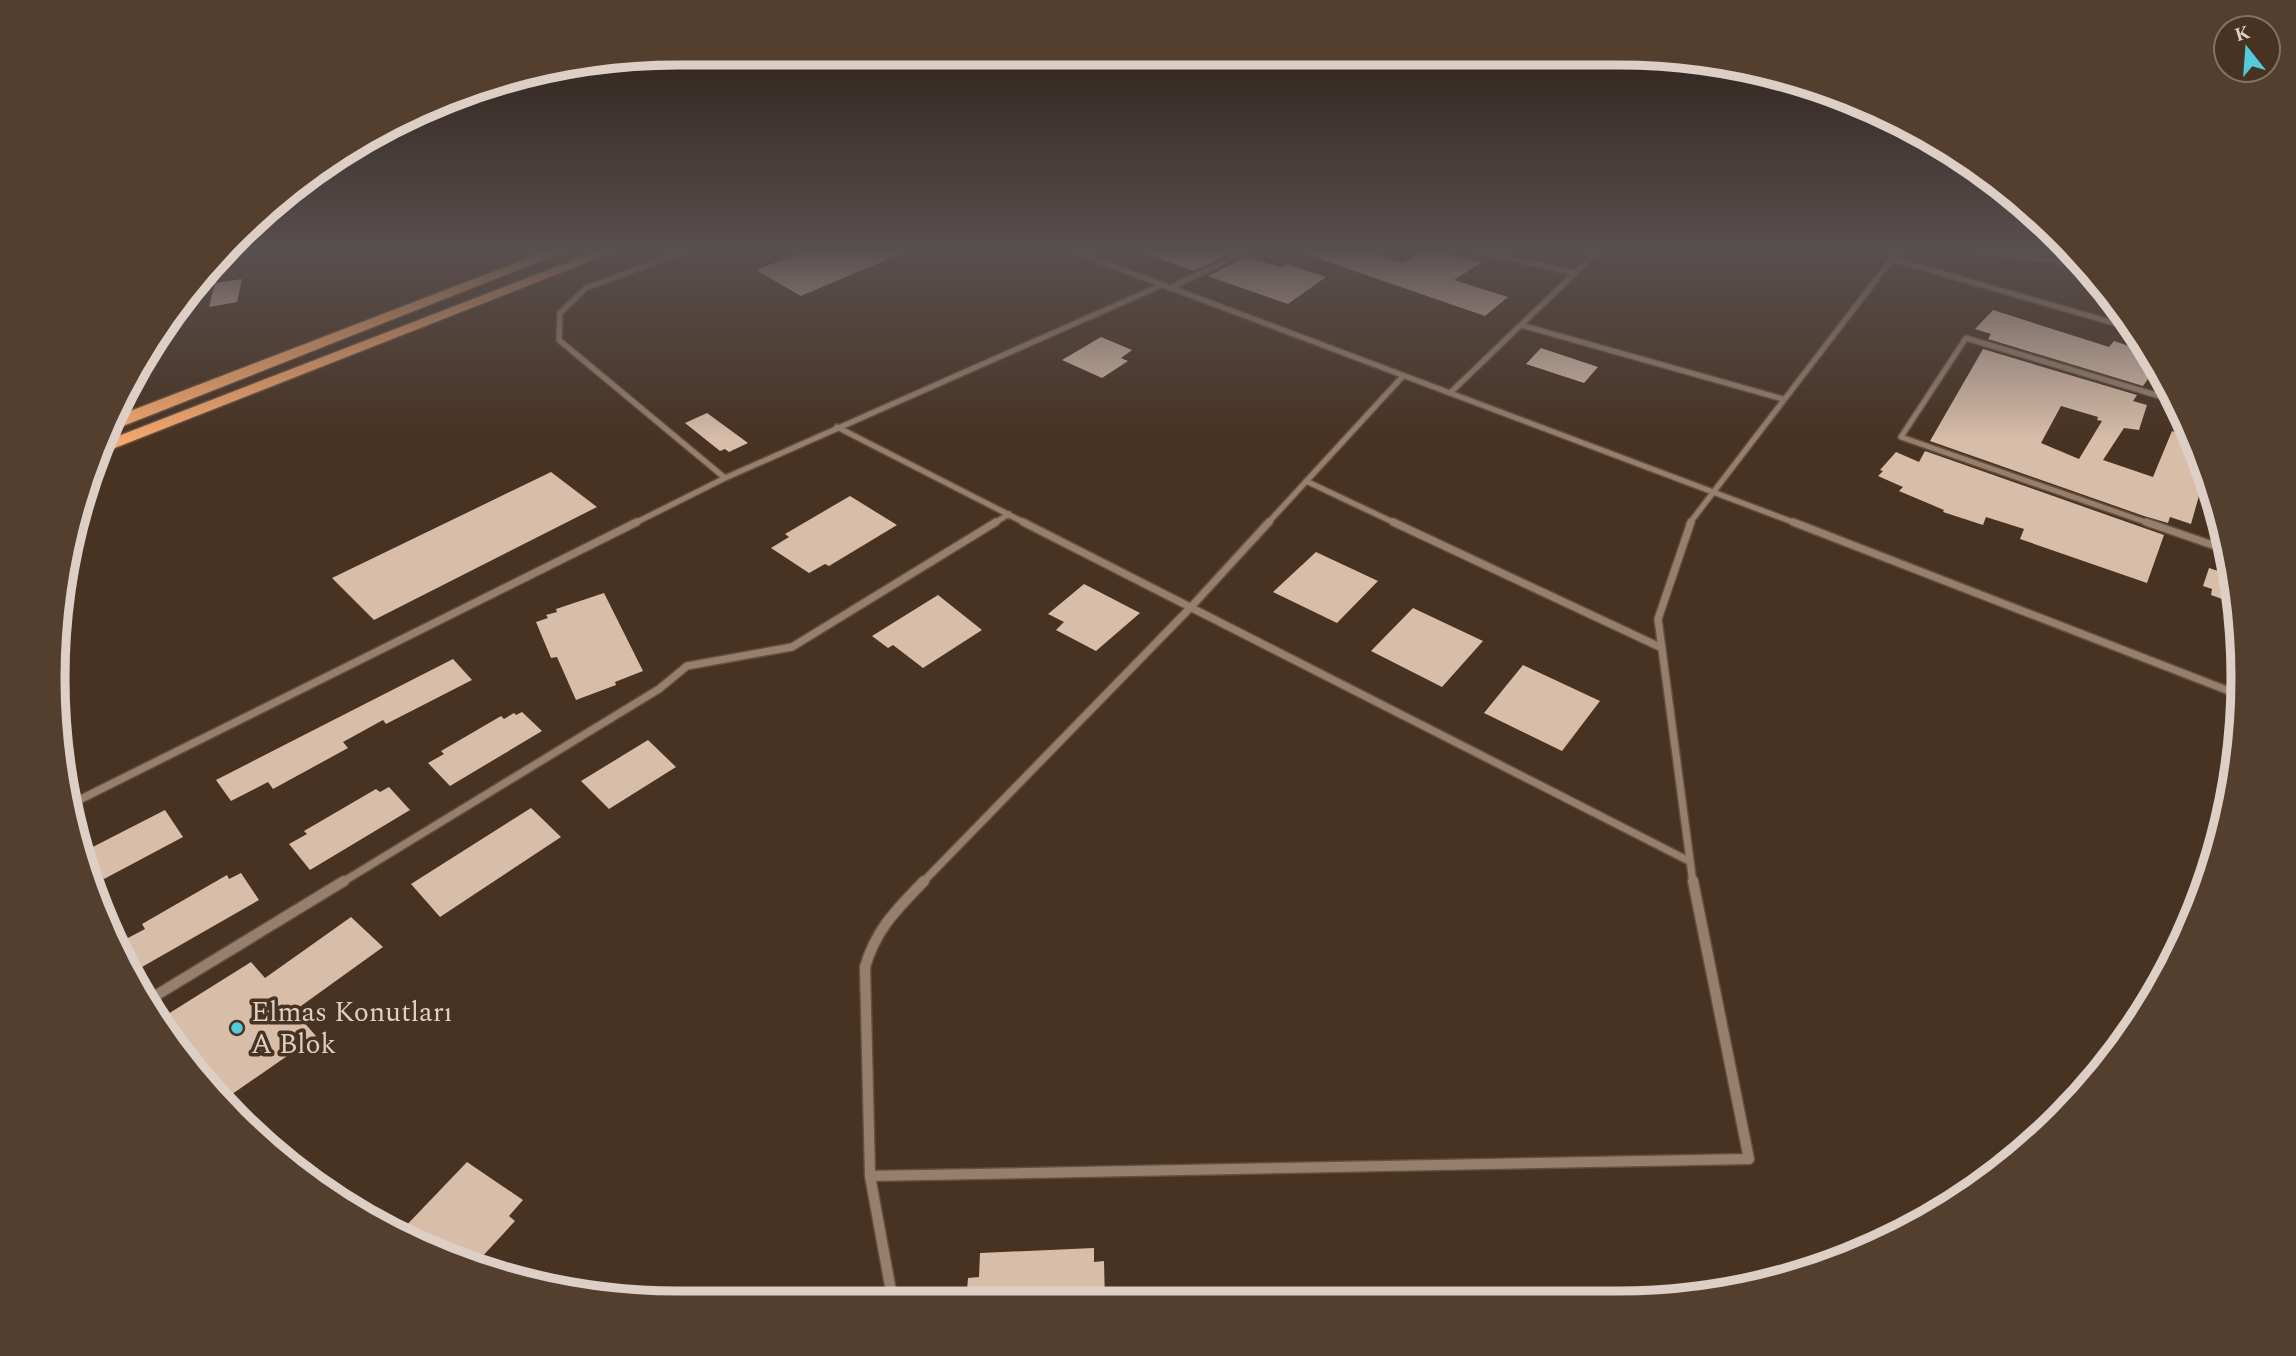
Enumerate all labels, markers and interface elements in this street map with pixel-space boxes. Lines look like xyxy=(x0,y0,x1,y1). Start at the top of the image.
north arrow xyxy=(2212,14,2282,84)
text: K xyxy=(2231,18,2254,50)
place label: Elmas Konutları A Blok xyxy=(251,991,453,1066)
marker: Elmas Konutları A Blok xyxy=(229,1020,245,1036)

